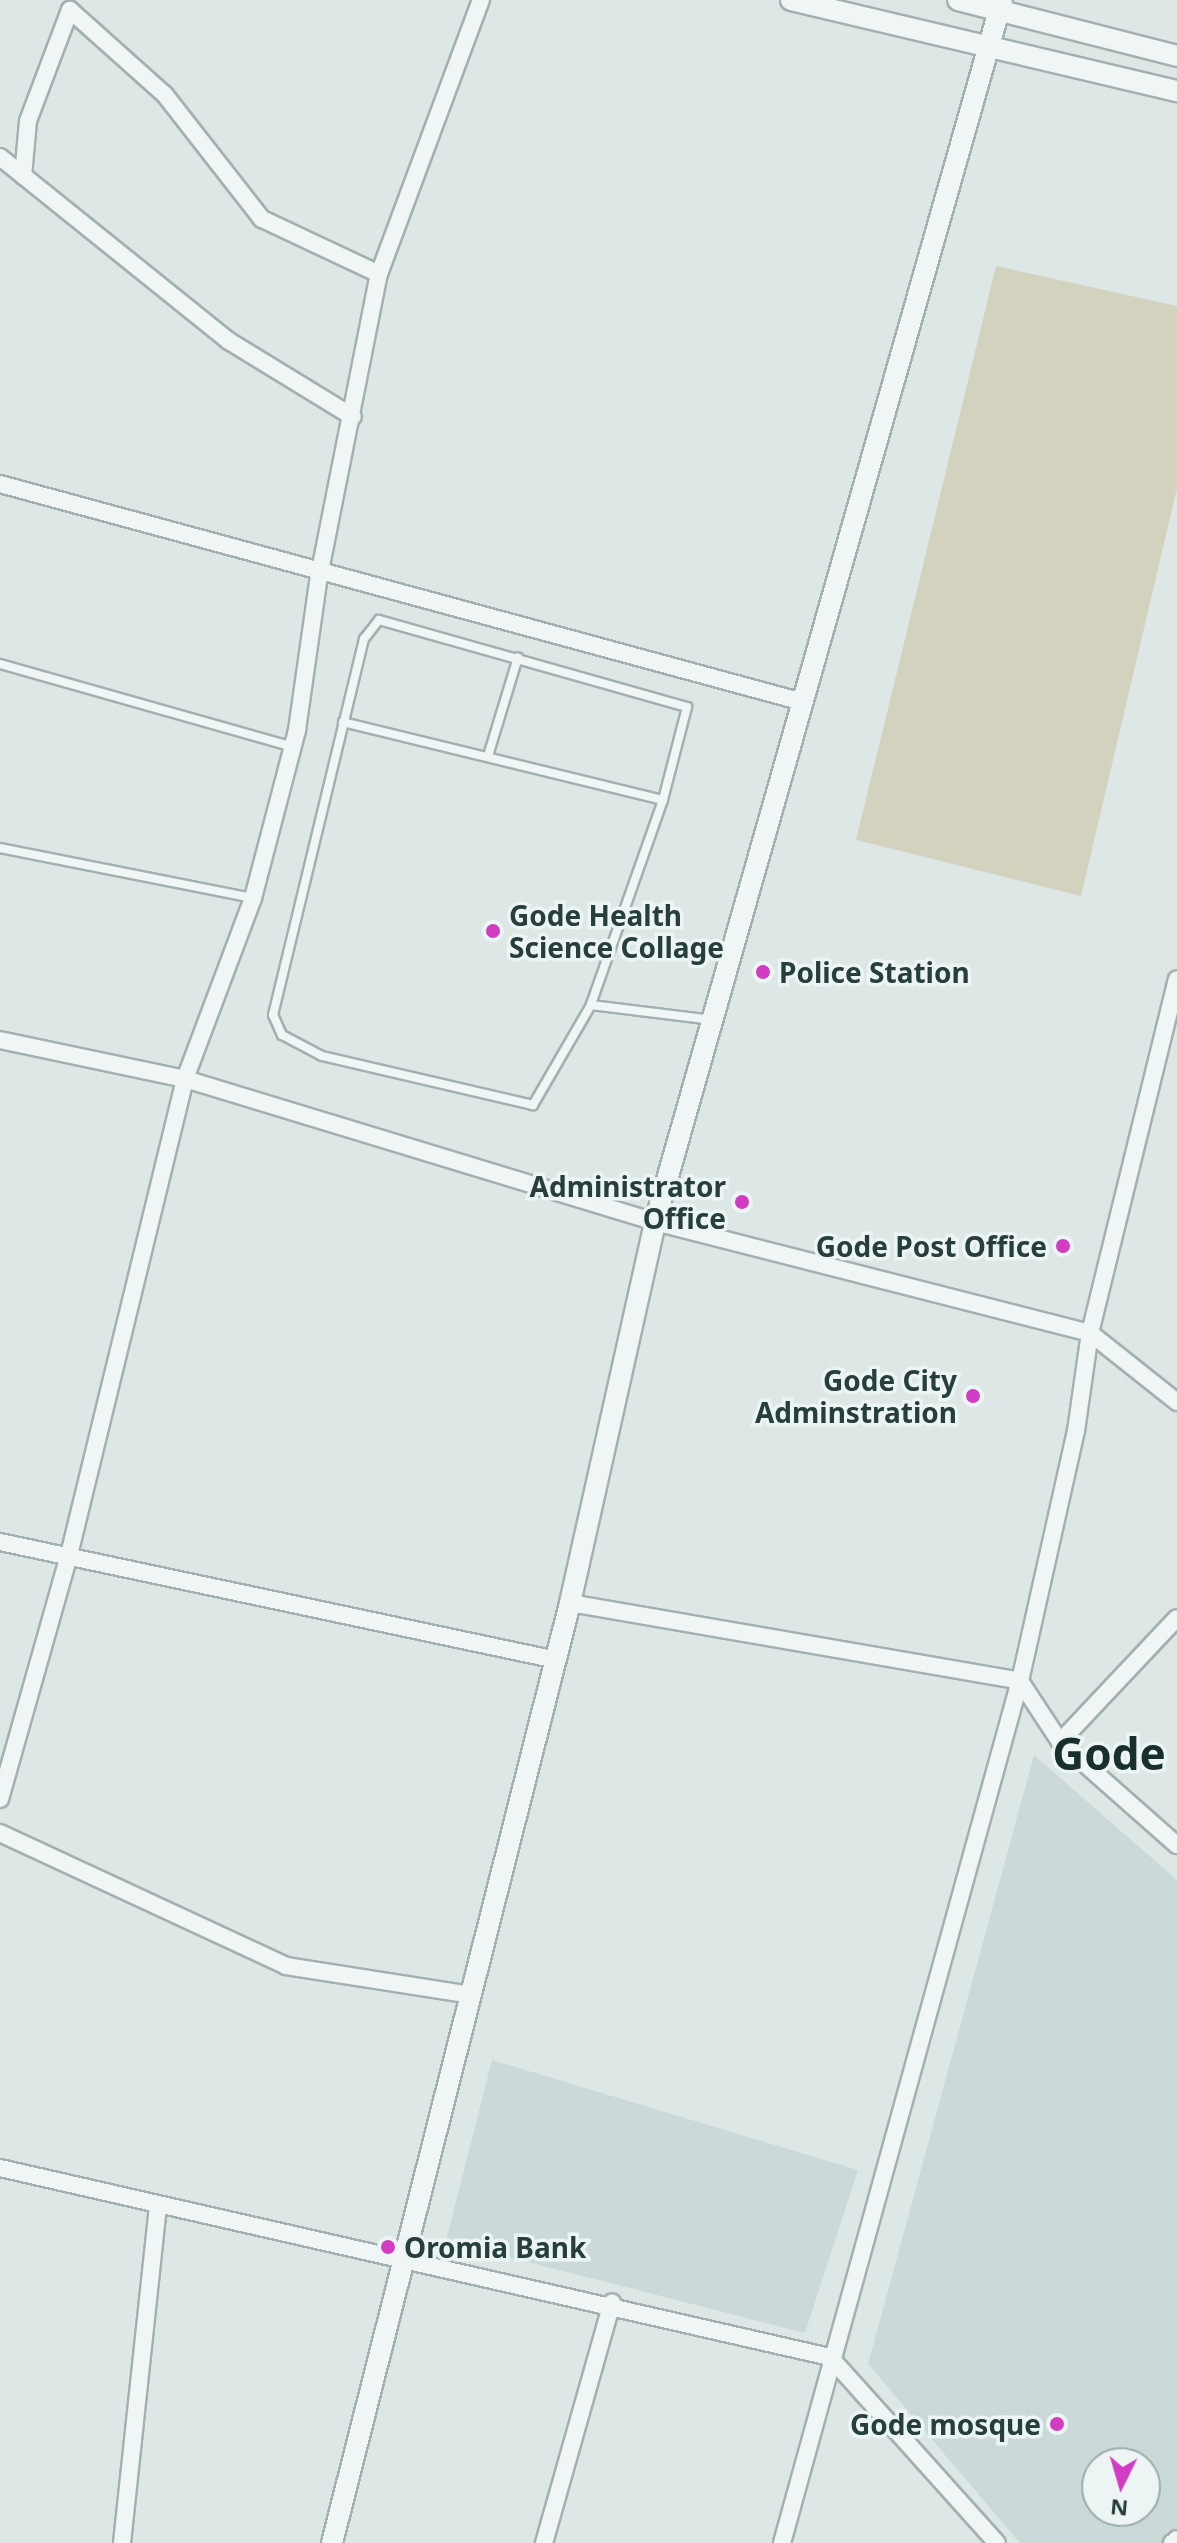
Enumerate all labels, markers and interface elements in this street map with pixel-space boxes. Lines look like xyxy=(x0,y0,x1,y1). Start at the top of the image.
place label: Gode Health Science Collage xyxy=(509,898,724,964)
marker: Gode Health Science Collage xyxy=(484,922,502,940)
place label: Police Station xyxy=(779,955,970,989)
marker: Police Station xyxy=(754,963,772,981)
place label: Administrator Office xyxy=(530,1169,726,1235)
marker: Administrator Office xyxy=(733,1193,751,1211)
place label: Gode Post Office xyxy=(816,1229,1047,1263)
marker: Gode Post Office xyxy=(1054,1237,1072,1255)
place label: Gode City Adminstration xyxy=(755,1363,957,1429)
marker: Gode City Adminstration xyxy=(964,1387,982,1405)
district label: Gode xyxy=(1052,1727,1166,1779)
place label: Oromia Bank xyxy=(404,2230,586,2264)
marker: Oromia Bank xyxy=(379,2238,397,2256)
place label: Gode mosque xyxy=(850,2407,1041,2441)
marker: Gode mosque xyxy=(1048,2415,1066,2433)
north arrow xyxy=(1081,2447,1161,2527)
text: N xyxy=(1109,2493,1129,2525)

